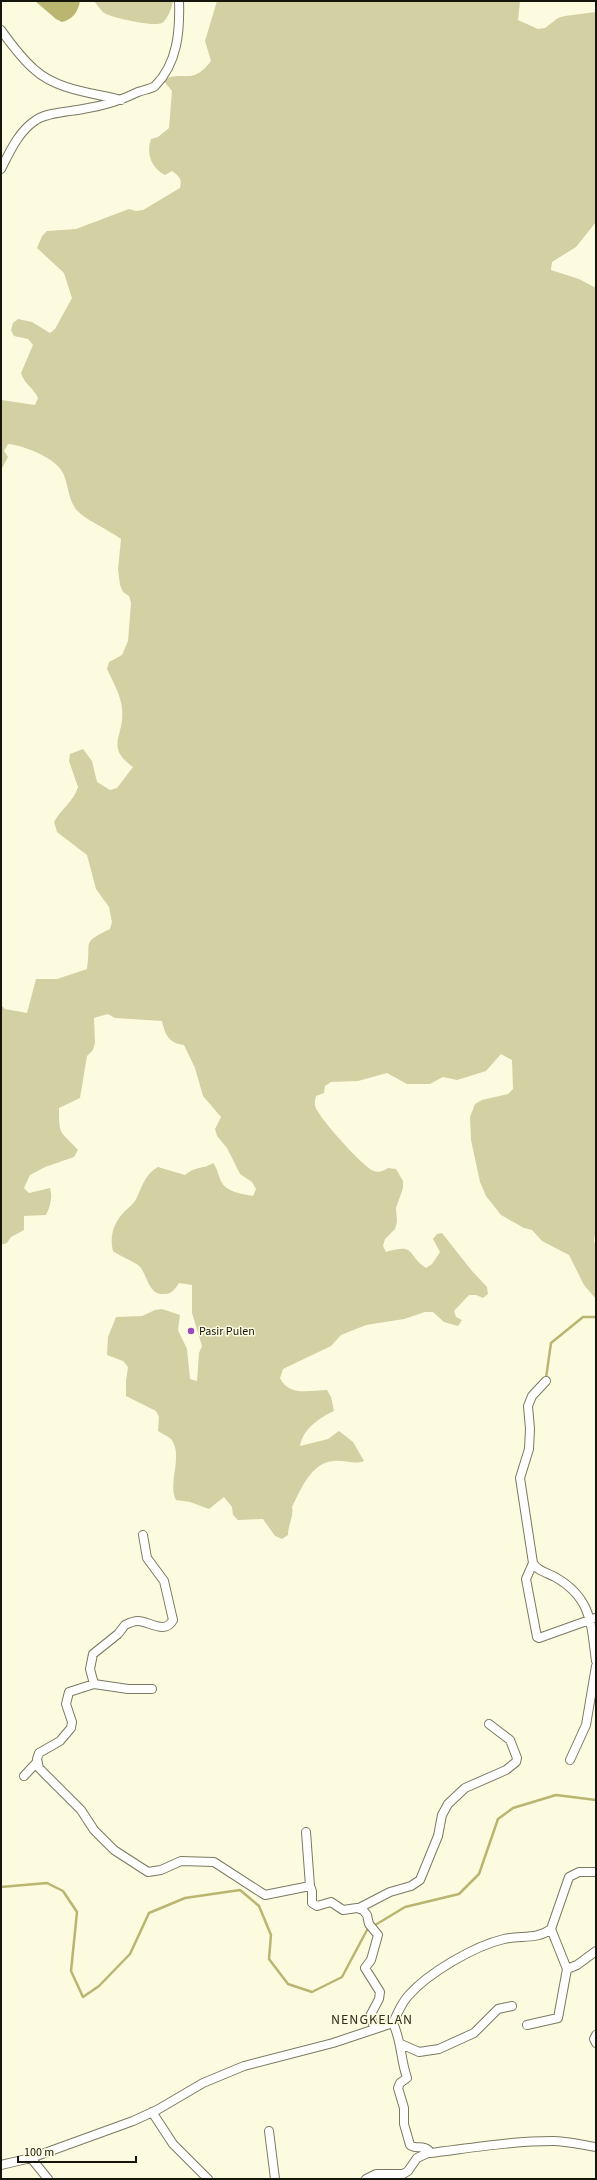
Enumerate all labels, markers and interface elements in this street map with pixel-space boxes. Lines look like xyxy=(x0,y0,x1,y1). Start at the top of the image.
place label: Pasir Pulen xyxy=(199,1323,255,1340)
marker: Pasir Pulen xyxy=(186,1326,196,1336)
district label: NENGKELAN xyxy=(331,2010,413,2030)
scale bar xyxy=(18,2138,136,2164)
text: 100 m xyxy=(24,2144,54,2161)

